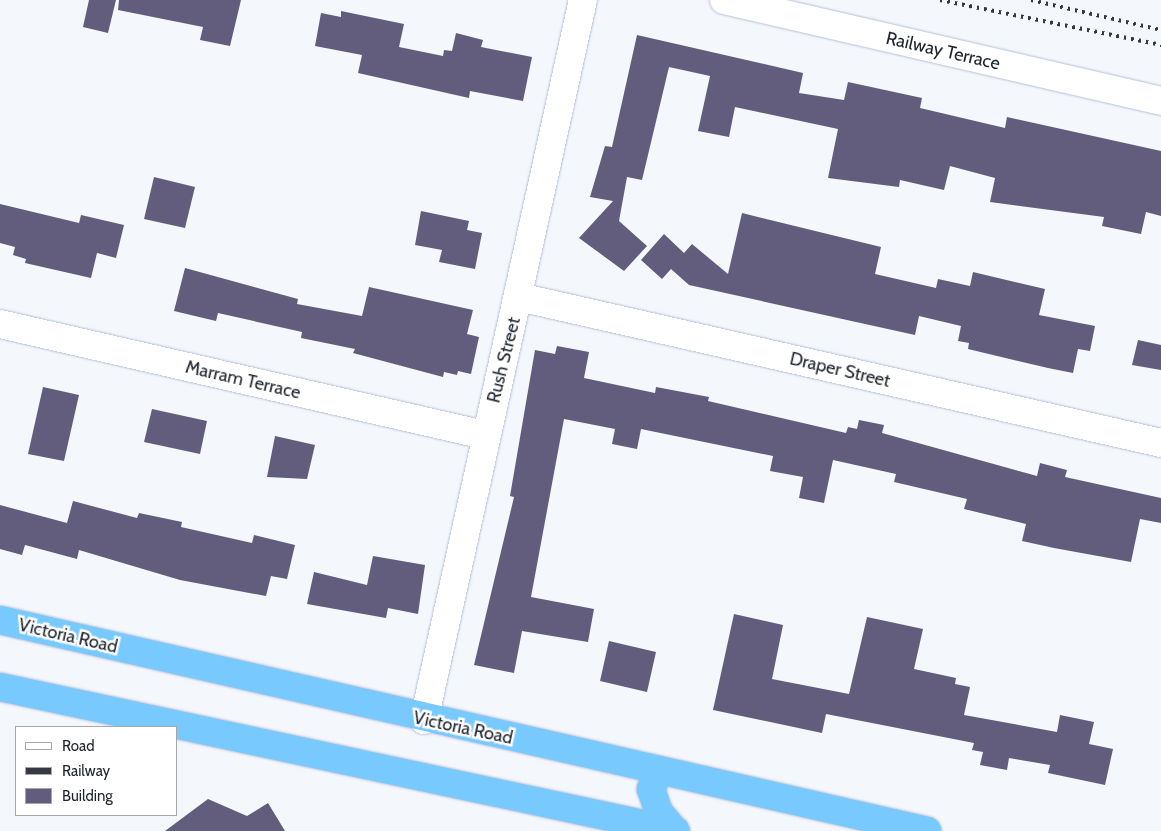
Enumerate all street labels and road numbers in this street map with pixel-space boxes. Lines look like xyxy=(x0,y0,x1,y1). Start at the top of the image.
street label: Railway Terrace xyxy=(884,27,1002,75)
street label: Rush Street xyxy=(483,315,525,405)
street label: Draper Street xyxy=(788,348,892,392)
street label: Marram Terrace xyxy=(183,356,303,404)
street label: Victoria Road xyxy=(16,614,120,658)
street label: Victoria Road xyxy=(411,707,515,749)

